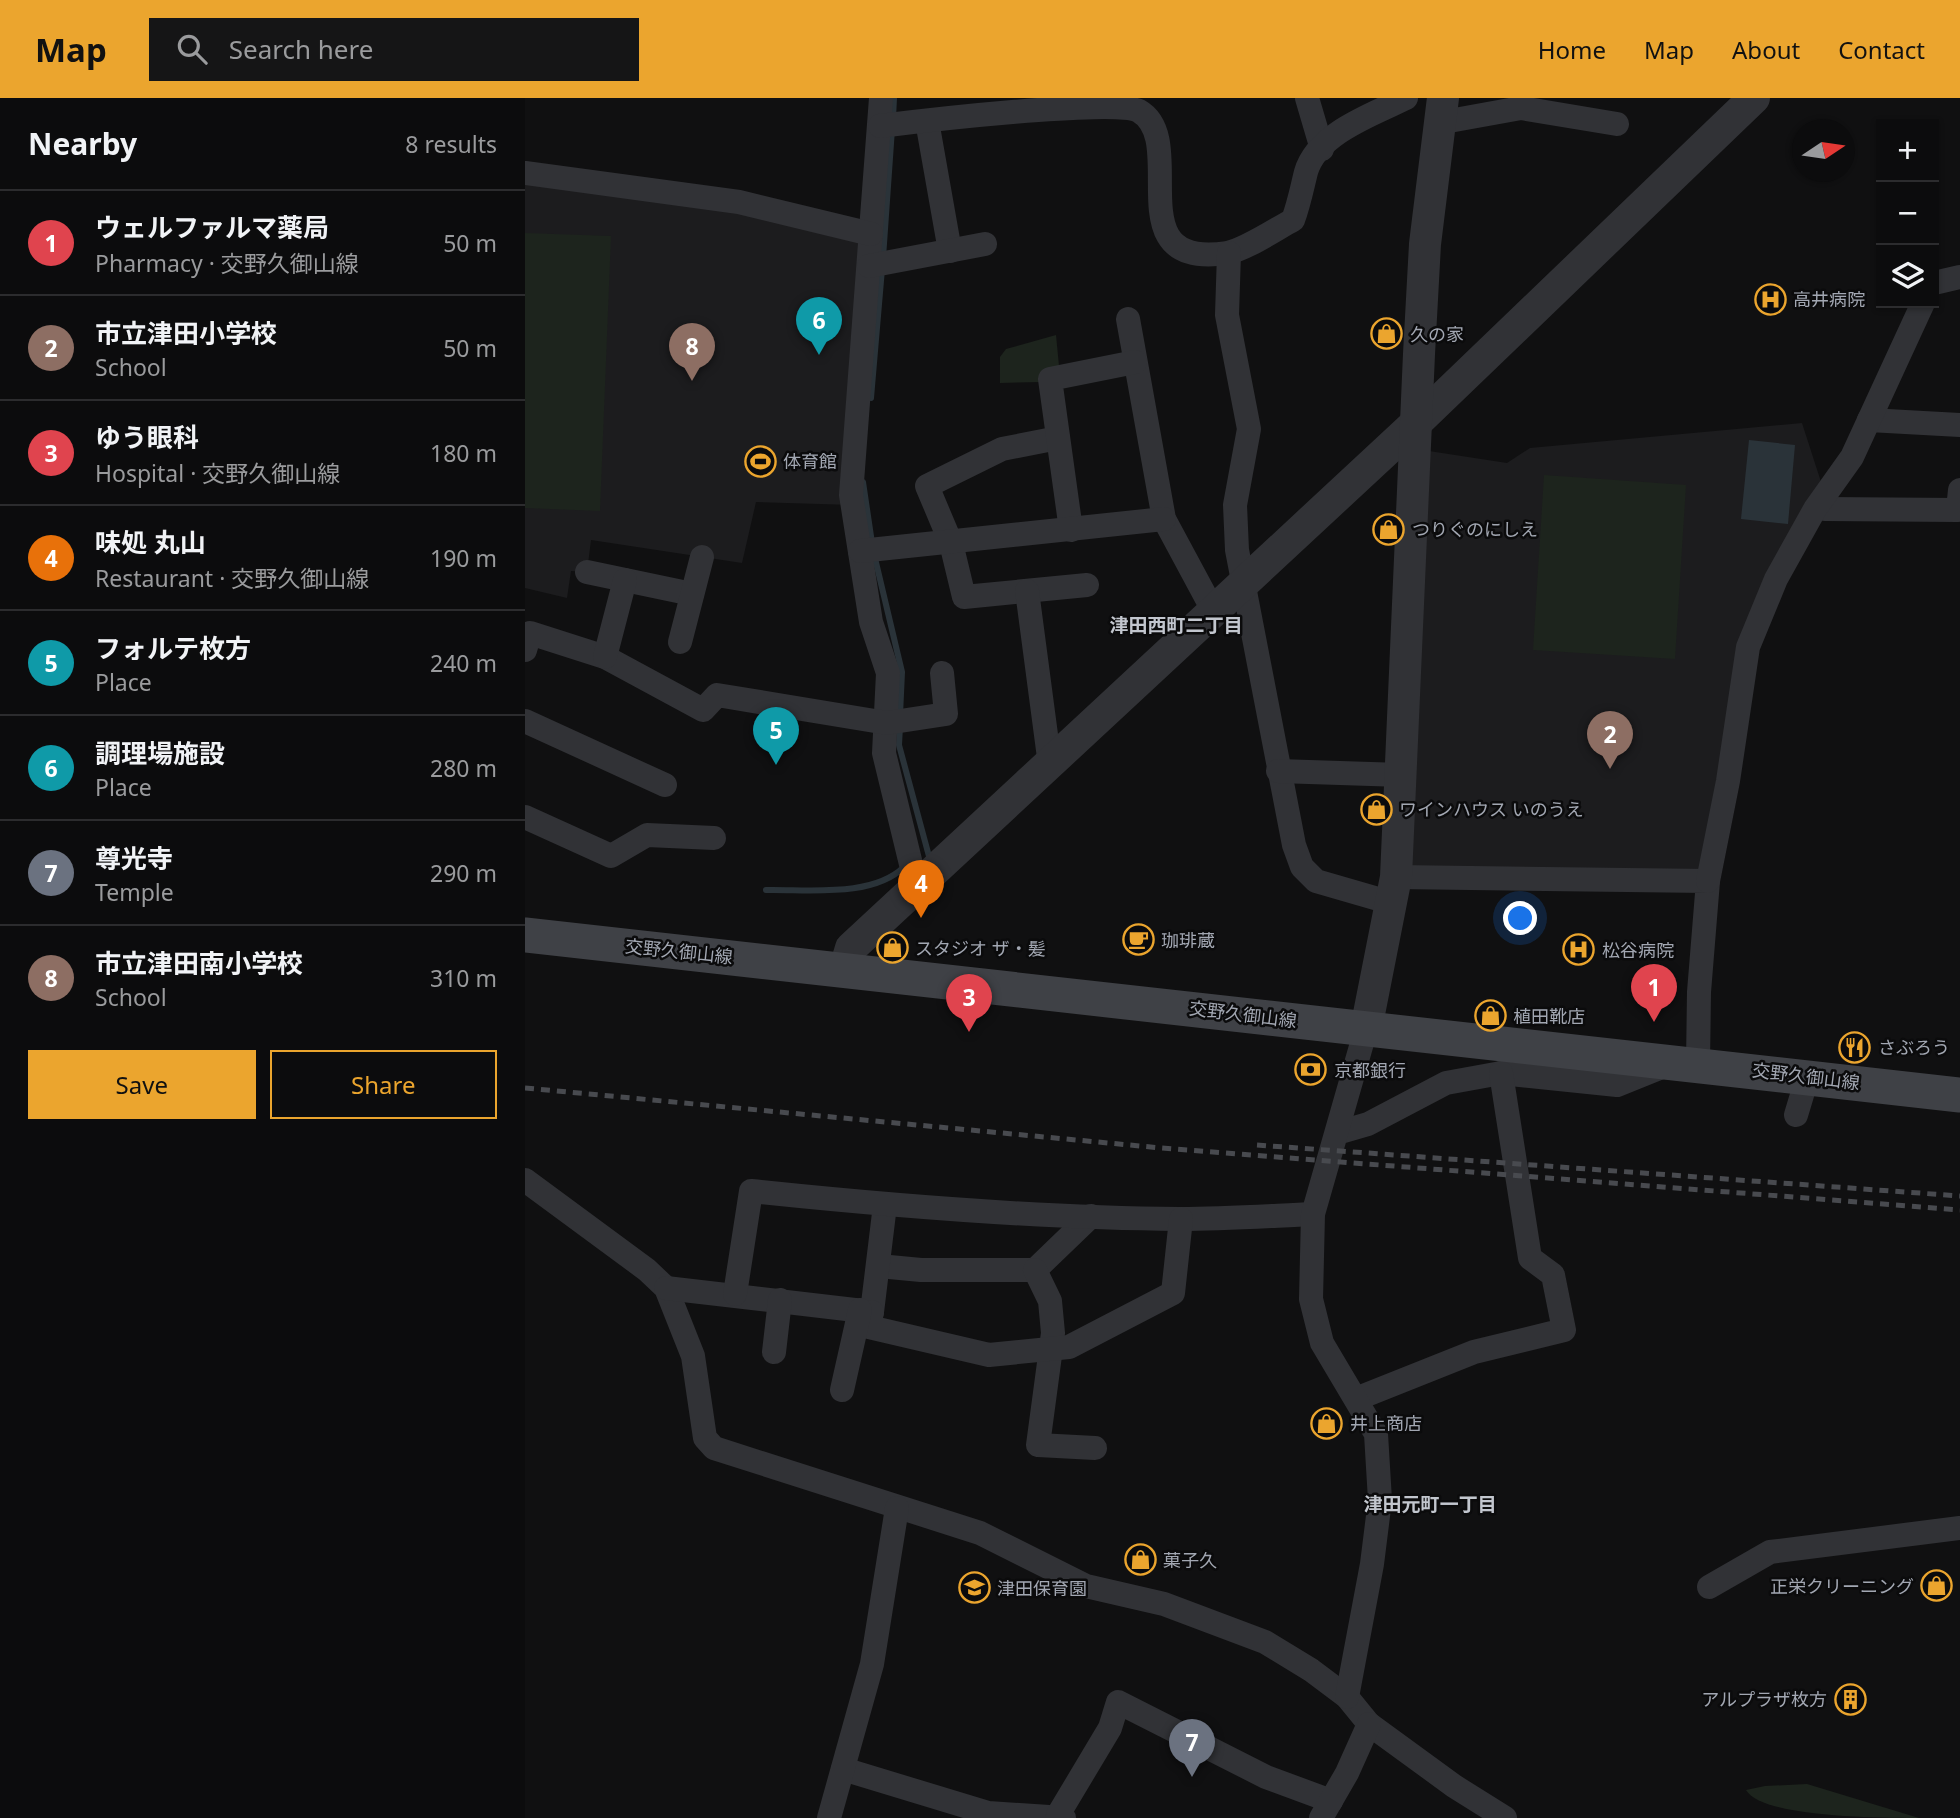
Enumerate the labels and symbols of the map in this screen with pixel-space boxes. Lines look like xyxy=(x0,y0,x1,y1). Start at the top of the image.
north arrow xyxy=(1792,119,1855,182)
hospital icon: 高井病院 xyxy=(1753,282,1787,316)
place label: 高井病院 xyxy=(1793,287,1865,311)
pin: 6 xyxy=(796,297,842,355)
shop icon: 久の家 xyxy=(1370,317,1404,351)
place label: 久の家 xyxy=(1410,322,1464,346)
pin: 8 xyxy=(669,323,715,381)
sports icon: 体育館 xyxy=(743,444,777,478)
place label: 体育館 xyxy=(783,449,837,473)
shop icon: つりぐのにしえ xyxy=(1372,512,1406,546)
place label: つりぐのにしえ xyxy=(1412,517,1538,541)
district label: 津田西町二丁目 xyxy=(1109,612,1243,638)
pin: 5 xyxy=(753,707,799,765)
pin: 2 xyxy=(1587,711,1633,769)
shop icon: ワインハウス いのうえ xyxy=(1359,792,1393,826)
place label: ワインハウス いのうえ xyxy=(1399,797,1584,821)
pin: 4 xyxy=(898,860,944,918)
your location xyxy=(1503,901,1537,935)
cafe icon: 珈琲蔵 xyxy=(1121,923,1155,957)
place label: 珈琲蔵 xyxy=(1161,928,1215,952)
shop icon: スタジオ ザ・髪 xyxy=(875,931,909,965)
street label: 交野久御山線 xyxy=(624,933,734,969)
hospital icon: 松谷病院 xyxy=(1562,933,1596,967)
place label: スタジオ ザ・髪 xyxy=(915,936,1046,960)
place label: 松谷病院 xyxy=(1602,938,1674,962)
pin: 1 xyxy=(1631,964,1677,1022)
pin: 3 xyxy=(946,974,992,1032)
street label: 交野久御山線 xyxy=(1188,996,1298,1032)
shop icon: 植田靴店 xyxy=(1473,999,1507,1033)
place label: 植田靴店 xyxy=(1513,1004,1585,1028)
restaurant icon: さぶろう xyxy=(1838,1030,1872,1064)
place label: さぶろう xyxy=(1878,1035,1950,1059)
bank icon: 京都銀行 xyxy=(1294,1053,1328,1087)
place label: 京都銀行 xyxy=(1334,1058,1406,1082)
street label: 交野久御山線 xyxy=(1751,1058,1861,1094)
shop icon: 井上商店 xyxy=(1310,1406,1344,1440)
place label: 井上商店 xyxy=(1350,1411,1422,1435)
district label: 津田元町一丁目 xyxy=(1363,1491,1497,1517)
shop icon: 菓子久 xyxy=(1123,1543,1157,1577)
place label: 菓子久 xyxy=(1163,1548,1217,1572)
shop icon: 正栄クリーニング xyxy=(1920,1569,1954,1603)
school or university icon: 津田保育園 xyxy=(957,1571,991,1605)
place label: 正栄クリーニング xyxy=(1770,1574,1914,1598)
place label: 津田保育園 xyxy=(997,1576,1087,1600)
building icon: アルプラザ枚方 xyxy=(1833,1682,1867,1716)
place label: アルプラザ枚方 xyxy=(1701,1687,1827,1711)
pin: 7 xyxy=(1169,1719,1215,1777)

